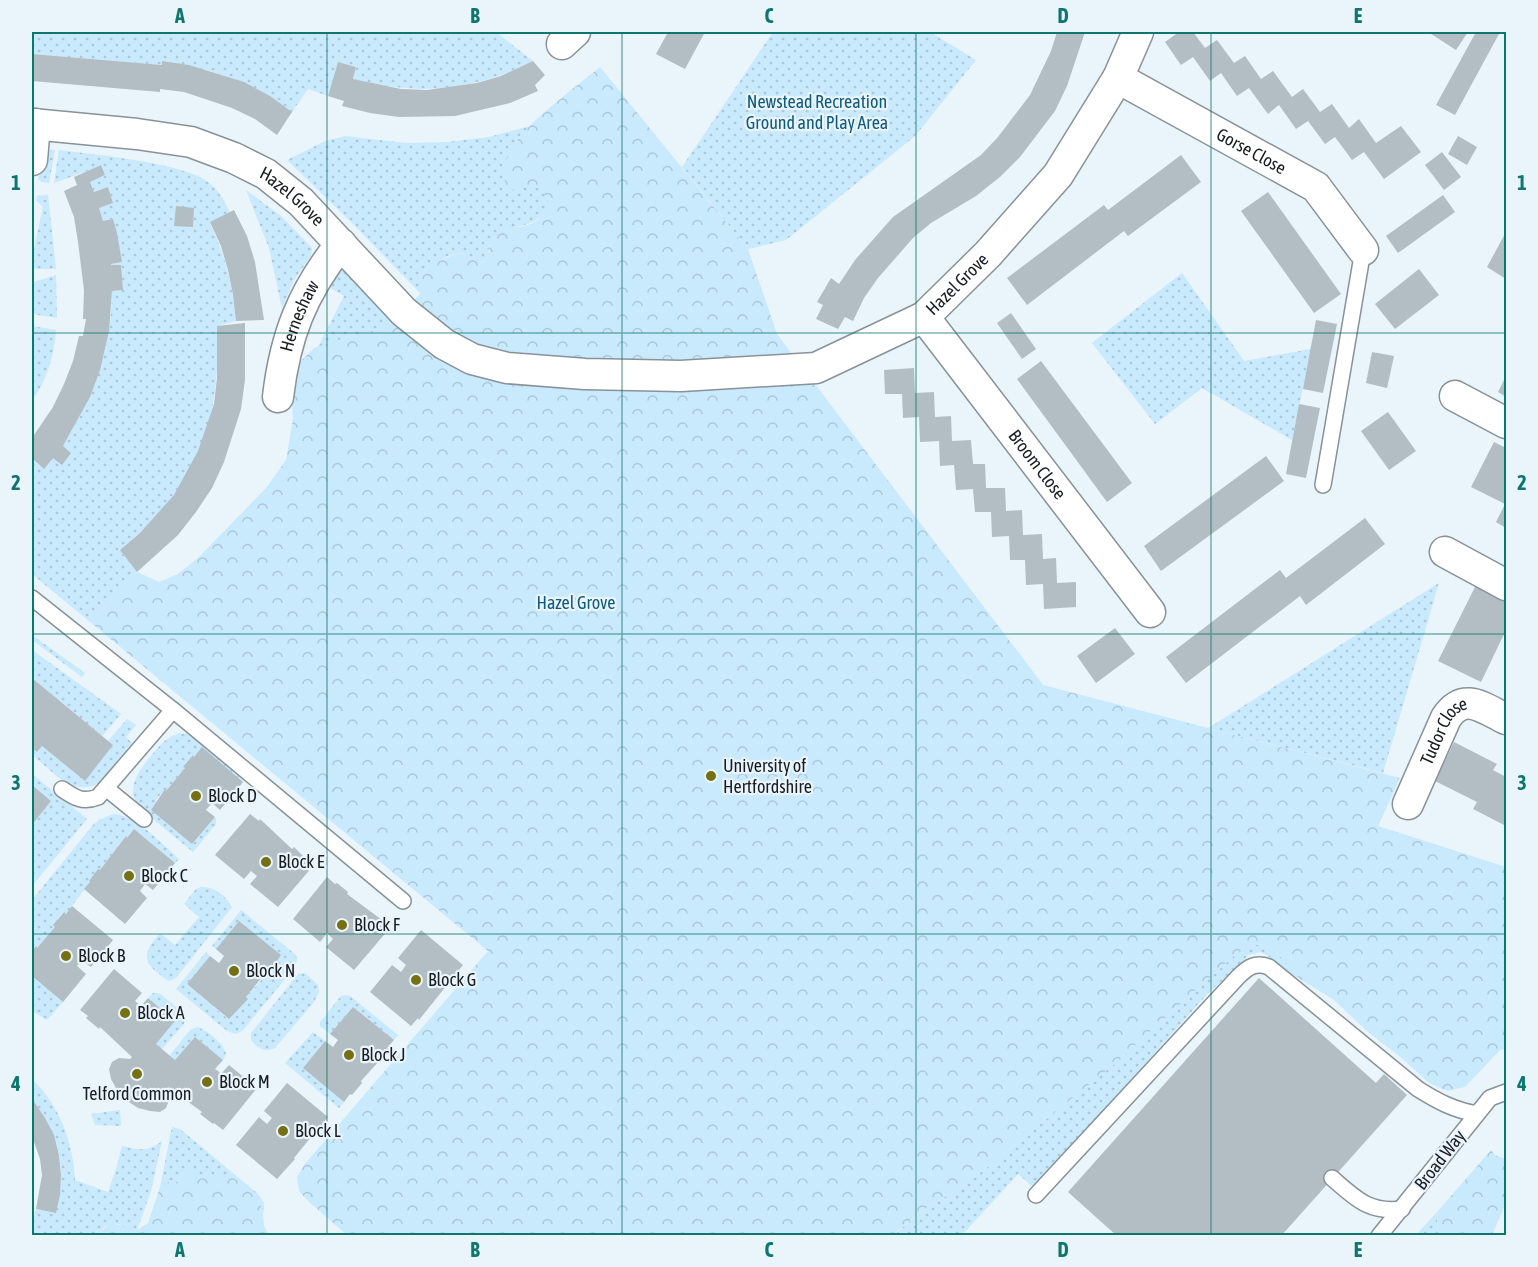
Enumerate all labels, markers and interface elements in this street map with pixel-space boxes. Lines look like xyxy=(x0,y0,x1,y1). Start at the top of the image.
text: A xyxy=(174,4,185,27)
text: B xyxy=(470,4,480,27)
text: C xyxy=(765,4,774,27)
text: D xyxy=(1057,4,1069,27)
text: E xyxy=(1354,4,1363,27)
park label: Newstead Recreation Ground and Play Area xyxy=(746,91,888,133)
street label: Gorse Close xyxy=(1213,123,1290,178)
street label: Hazel Grove xyxy=(257,162,329,230)
text: 1 xyxy=(11,171,21,194)
text: 1 xyxy=(1517,171,1527,194)
street label: Hazel Grove xyxy=(921,249,993,319)
street label: Herneshaw xyxy=(275,276,323,354)
street label: Broom Close xyxy=(1004,425,1071,503)
text: 2 xyxy=(11,471,21,494)
text: 2 xyxy=(1517,471,1527,494)
park label: Hazel Grove xyxy=(536,592,616,613)
street label: Tudor Close xyxy=(1416,693,1469,768)
place label: University of Hertfordshire xyxy=(723,755,812,797)
marker: University of Hertfordshire xyxy=(704,769,718,783)
text: 3 xyxy=(11,771,21,794)
text: 3 xyxy=(1517,771,1527,794)
place label: Block D xyxy=(208,785,257,806)
marker: Block D xyxy=(189,789,203,803)
place label: Block E xyxy=(278,851,325,872)
marker: Block E xyxy=(259,855,273,869)
place label: Block C xyxy=(141,865,188,886)
marker: Block C xyxy=(122,869,136,883)
place label: Block F xyxy=(354,914,401,935)
marker: Block F xyxy=(335,918,349,932)
place label: Block B xyxy=(78,945,126,966)
marker: Block B xyxy=(59,949,73,963)
place label: Block N xyxy=(246,960,295,981)
marker: Block N xyxy=(227,964,241,978)
place label: Block G xyxy=(428,969,476,990)
marker: Block G xyxy=(409,973,423,987)
place label: Block A xyxy=(137,1002,185,1023)
marker: Block A xyxy=(118,1006,132,1020)
place label: Block J xyxy=(361,1044,405,1065)
marker: Block J xyxy=(342,1048,356,1062)
marker: Telford Common xyxy=(130,1067,144,1081)
place label: Block M xyxy=(219,1071,270,1092)
text: 4 xyxy=(10,1072,21,1095)
text: 4 xyxy=(1516,1072,1527,1095)
marker: Block M xyxy=(200,1075,214,1089)
place label: Telford Common xyxy=(82,1083,192,1104)
place label: Block L xyxy=(295,1120,341,1141)
marker: Block L xyxy=(276,1124,290,1138)
street label: Broad Way xyxy=(1410,1126,1469,1194)
text: A xyxy=(174,1238,185,1261)
text: B xyxy=(470,1238,480,1261)
text: C xyxy=(765,1238,774,1261)
text: D xyxy=(1057,1238,1069,1261)
text: E xyxy=(1354,1238,1363,1261)

